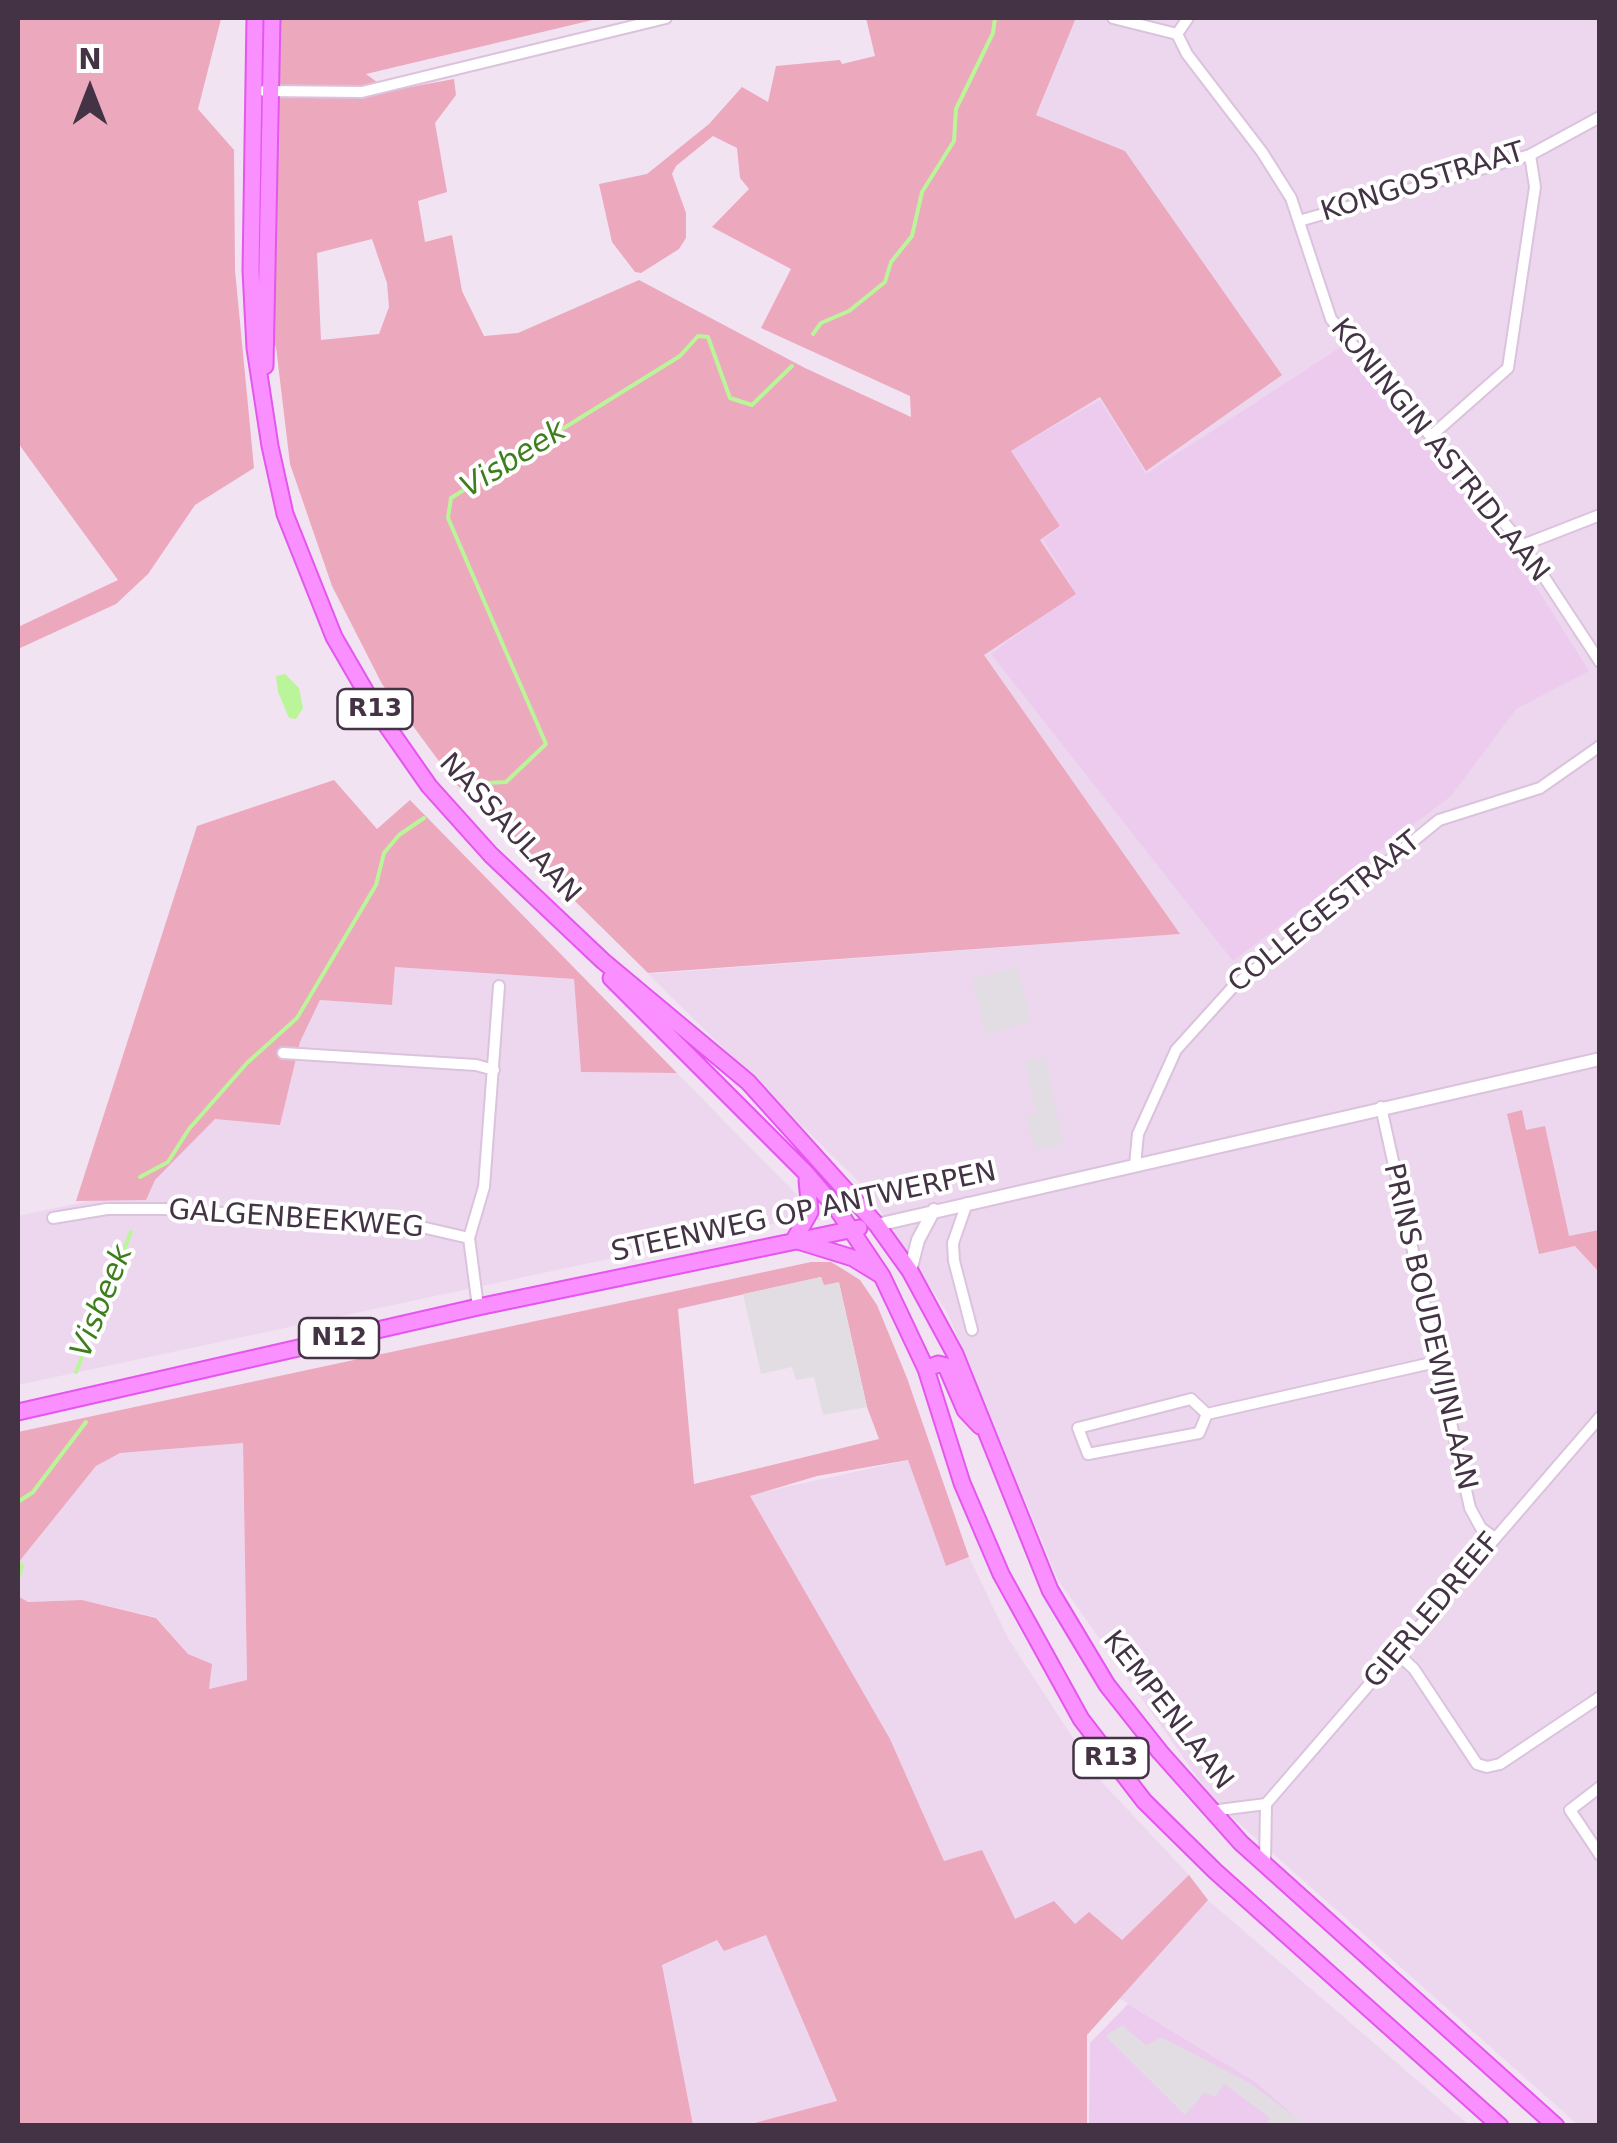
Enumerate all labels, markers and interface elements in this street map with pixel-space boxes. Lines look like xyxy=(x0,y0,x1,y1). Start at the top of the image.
north arrow xyxy=(40,40,140,140)
text: N xyxy=(78,43,102,76)
street label: KONGOSTRAAT xyxy=(1317,136,1529,230)
street label: KONINGIN ASTRIDLAAN xyxy=(1323,313,1555,589)
water label: Visbeek xyxy=(455,414,573,506)
road number: R13 xyxy=(338,689,412,729)
street label: NASSAULAAN xyxy=(431,747,587,911)
street label: COLLEGESTRAAT xyxy=(1222,825,1428,1001)
street label: STEENWEG OP ANTWERPEN xyxy=(609,1156,999,1270)
street label: PRINS BOUDEWIJNLAAN xyxy=(1375,1160,1483,1494)
street label: GALGENBEEKWEG xyxy=(167,1194,425,1246)
water label: Visbeek xyxy=(64,1241,142,1363)
road number: N12 xyxy=(299,1318,379,1358)
street label: GIERLEDREEF xyxy=(1358,1526,1508,1696)
street label: KEMPENLAAN xyxy=(1095,1625,1239,1797)
road number: R13 xyxy=(1074,1738,1148,1778)

